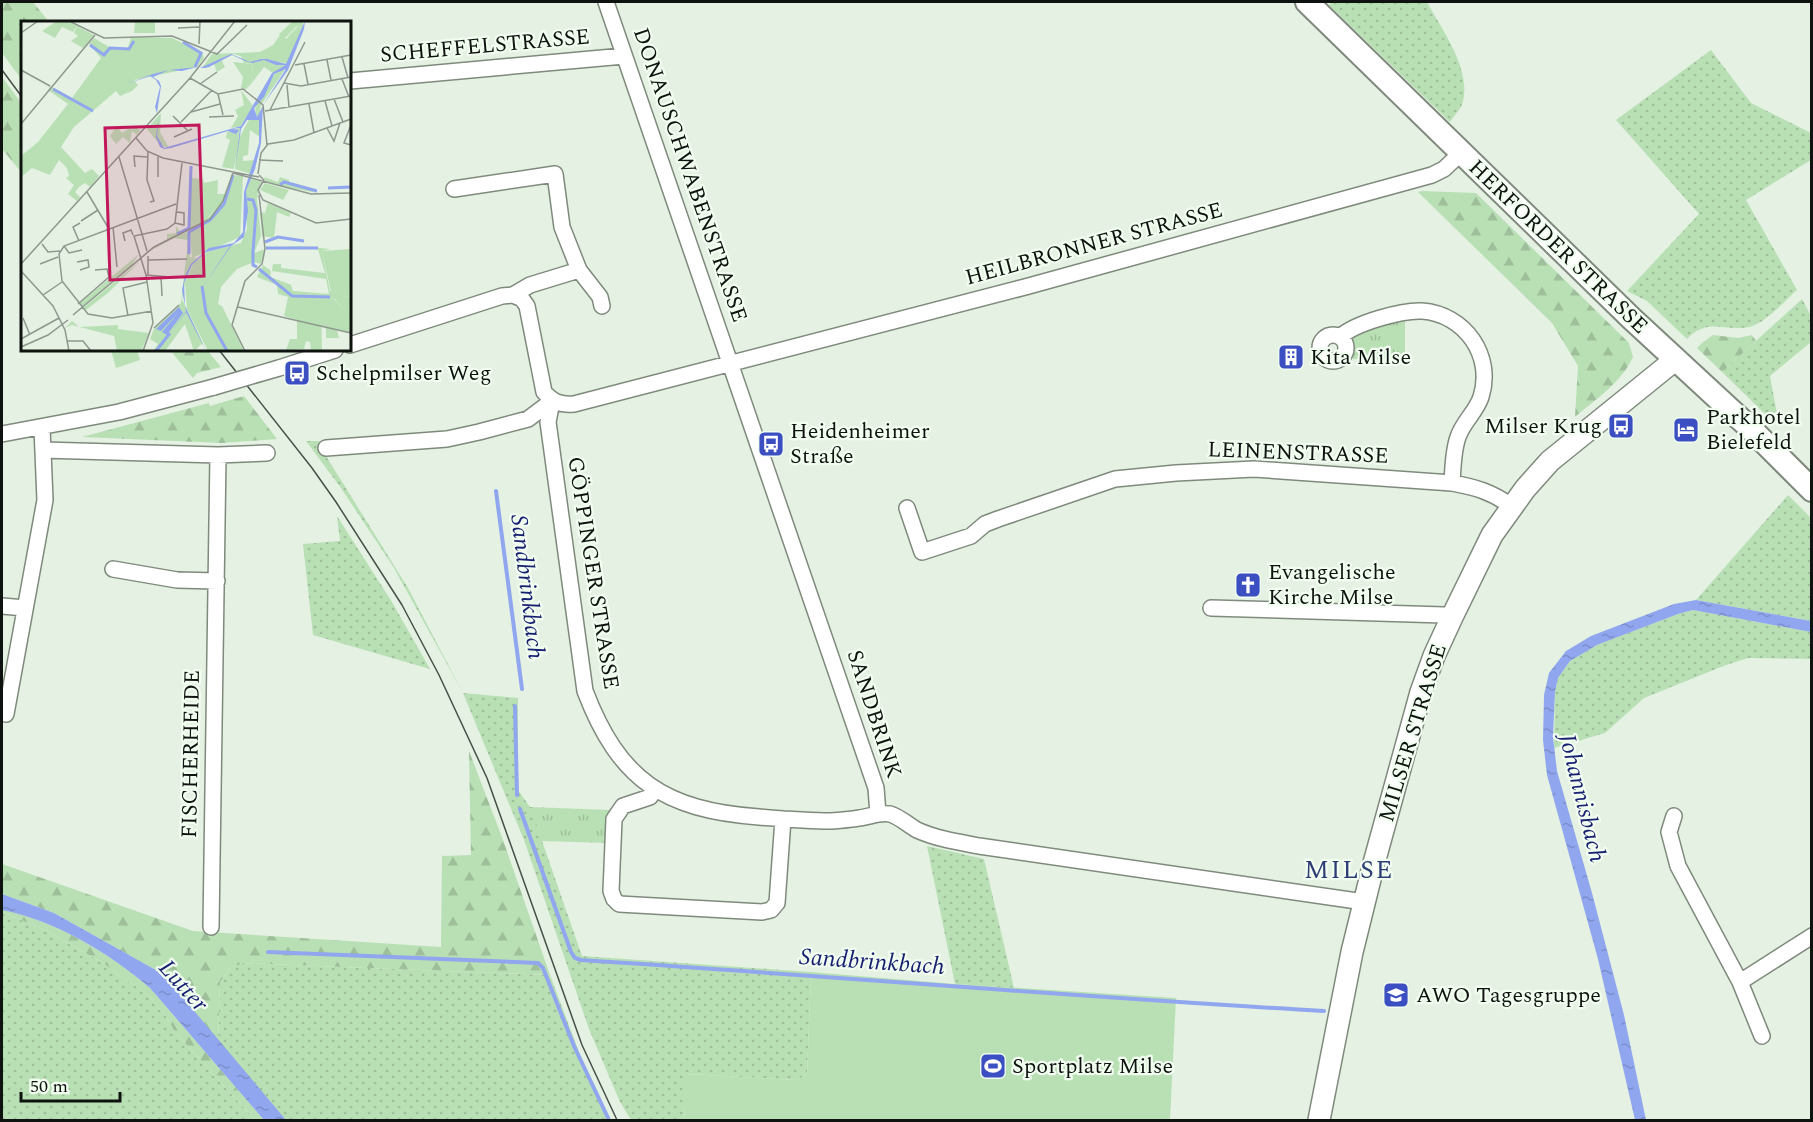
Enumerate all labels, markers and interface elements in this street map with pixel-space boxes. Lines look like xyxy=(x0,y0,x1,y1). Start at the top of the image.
street label: SCHEFFELSTRASSE xyxy=(379,20,591,72)
inset map xyxy=(21,21,351,351)
street label: DONAUSCHWABENSTRASSE xyxy=(624,23,756,327)
street label: HERFORDER STRASSE xyxy=(1460,152,1656,342)
street label: HEILBRONNER STRASSE xyxy=(961,194,1227,294)
place label: Kita Milse xyxy=(1310,341,1411,374)
building icon: Kita Milse xyxy=(1276,342,1306,372)
place label: Schelpmilser Weg xyxy=(316,357,491,390)
bus stop icon: Schelpmilser Weg xyxy=(282,358,312,388)
place label: Parkhotel Bielefeld xyxy=(1706,401,1801,459)
place label: Milser Krug xyxy=(1484,410,1602,443)
bus stop icon: Milser Krug xyxy=(1606,411,1636,441)
place label: Heidenheimer Straße xyxy=(790,415,930,473)
hotel icon: Parkhotel Bielefeld xyxy=(1671,415,1701,445)
bus stop icon: Heidenheimer Straße xyxy=(756,429,786,459)
street label: LEINENSTRASSE xyxy=(1207,433,1389,473)
street label: GÖPPINGER STRASSE xyxy=(558,454,628,692)
water label: Sandbrinkbach xyxy=(500,513,554,661)
place label: Evangelische Kirche Milse xyxy=(1268,556,1396,614)
church icon: Evangelische Kirche Milse xyxy=(1233,570,1263,600)
street label: MILSER STRASSE xyxy=(1370,640,1456,826)
street label: SANDBRINK xyxy=(838,646,910,783)
street label: FISCHERHEIDE xyxy=(173,669,209,839)
water label: Johannisbach xyxy=(1548,728,1615,866)
district label: MILSE xyxy=(1304,850,1394,890)
water label: Sandbrinkbach xyxy=(798,939,946,985)
water label: Lutter xyxy=(149,952,217,1021)
place label: AWO Tagesgruppe xyxy=(1416,979,1601,1012)
school or university icon: AWO Tagesgruppe xyxy=(1381,980,1411,1010)
place label: Sportplatz Milse xyxy=(1012,1050,1173,1083)
sports icon: Sportplatz Milse xyxy=(978,1051,1008,1081)
scale bar xyxy=(21,1065,120,1103)
text: 50 m xyxy=(30,1073,68,1100)

